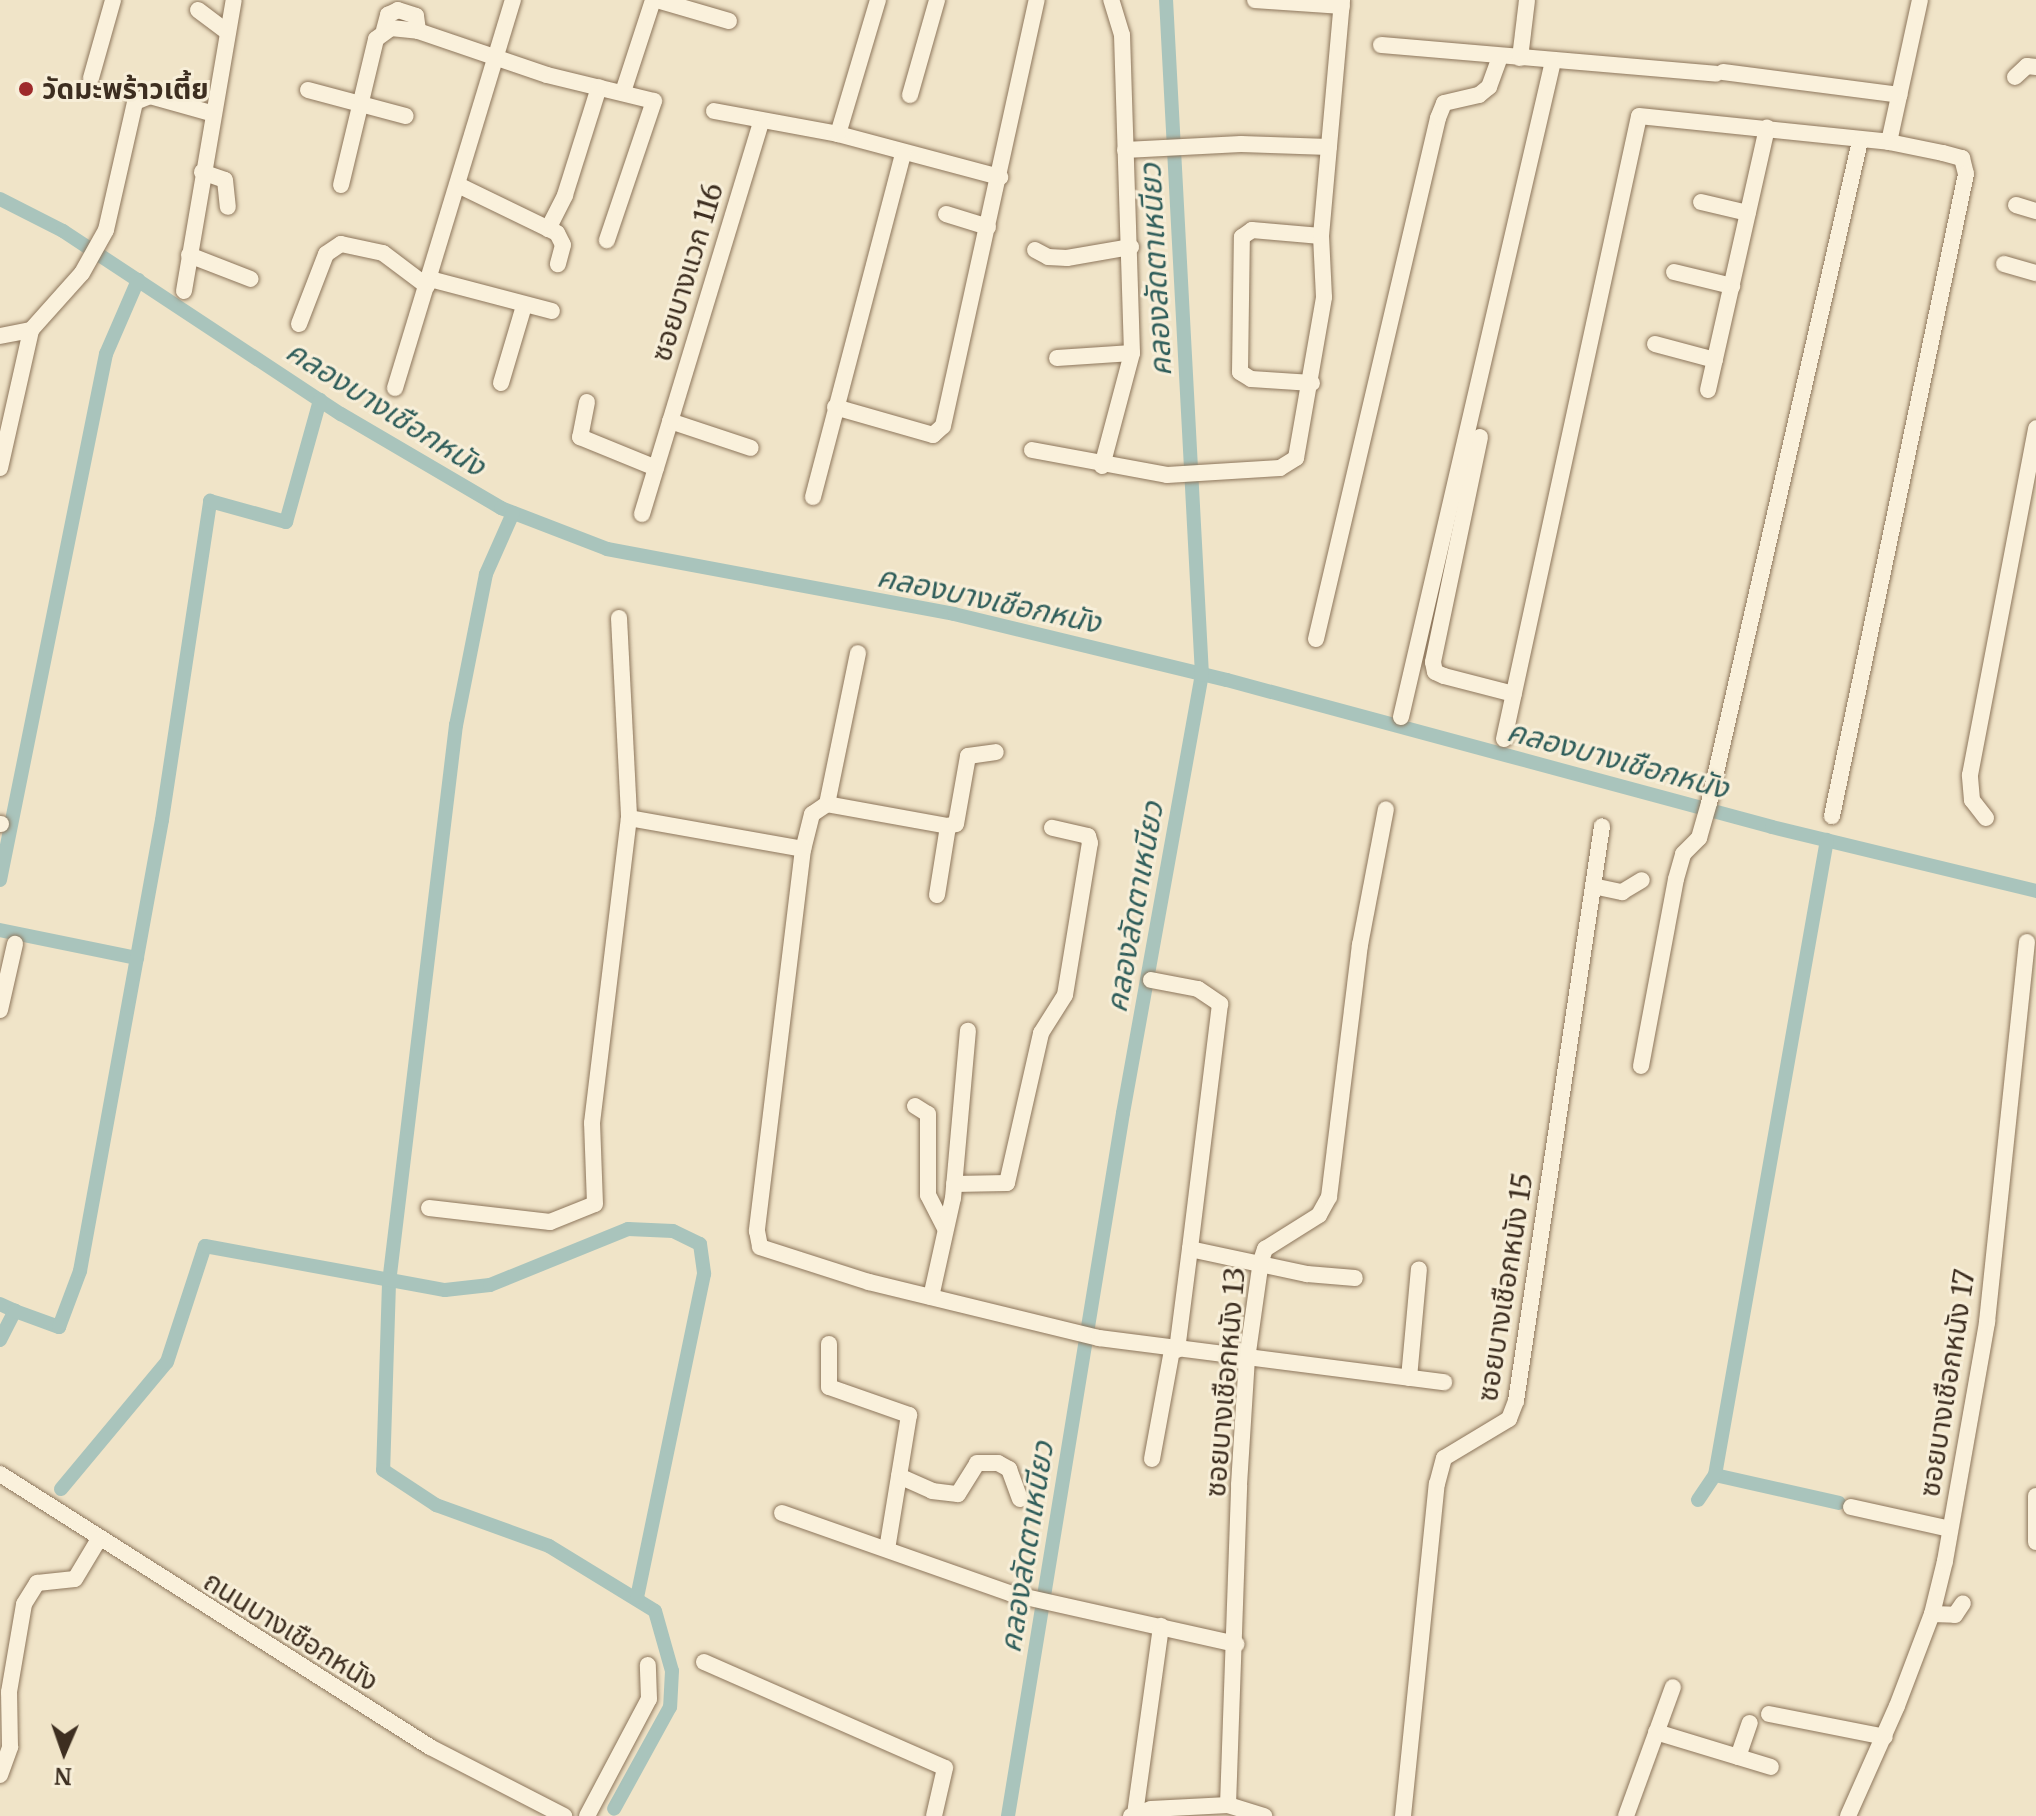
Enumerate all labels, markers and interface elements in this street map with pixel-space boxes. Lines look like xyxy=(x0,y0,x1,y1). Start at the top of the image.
place label: วัดมะพร้าวเตี้ย xyxy=(42,72,209,106)
marker: วัดมะพร้าวเตี้ย xyxy=(17,80,35,98)
water label: คลองลัดตาเหนียว xyxy=(1131,163,1179,377)
street label: ซอยบางแวก 116 xyxy=(644,179,730,365)
water label: คลองบางเชือกหนัง xyxy=(280,332,492,484)
water label: คลองบางเชือกหนัง xyxy=(874,558,1104,640)
water label: คลองบางเชือกหนัง xyxy=(1503,712,1733,806)
water label: คลองลัดตาเหนียว xyxy=(1098,799,1170,1015)
street label: ซอยบางเชือกหนัง 15 xyxy=(1470,1170,1540,1404)
street label: ซอยบางเชือกหนัง 13 xyxy=(1198,1266,1252,1498)
street label: ซอยบางเชือกหนัง 17 xyxy=(1912,1267,1982,1499)
water label: คลองลัดตาเหนียว xyxy=(992,1439,1060,1655)
street label: ถนนบางเชือกหนัง xyxy=(198,1564,384,1698)
north arrow xyxy=(24,1712,104,1792)
text: N xyxy=(54,1762,72,1790)

